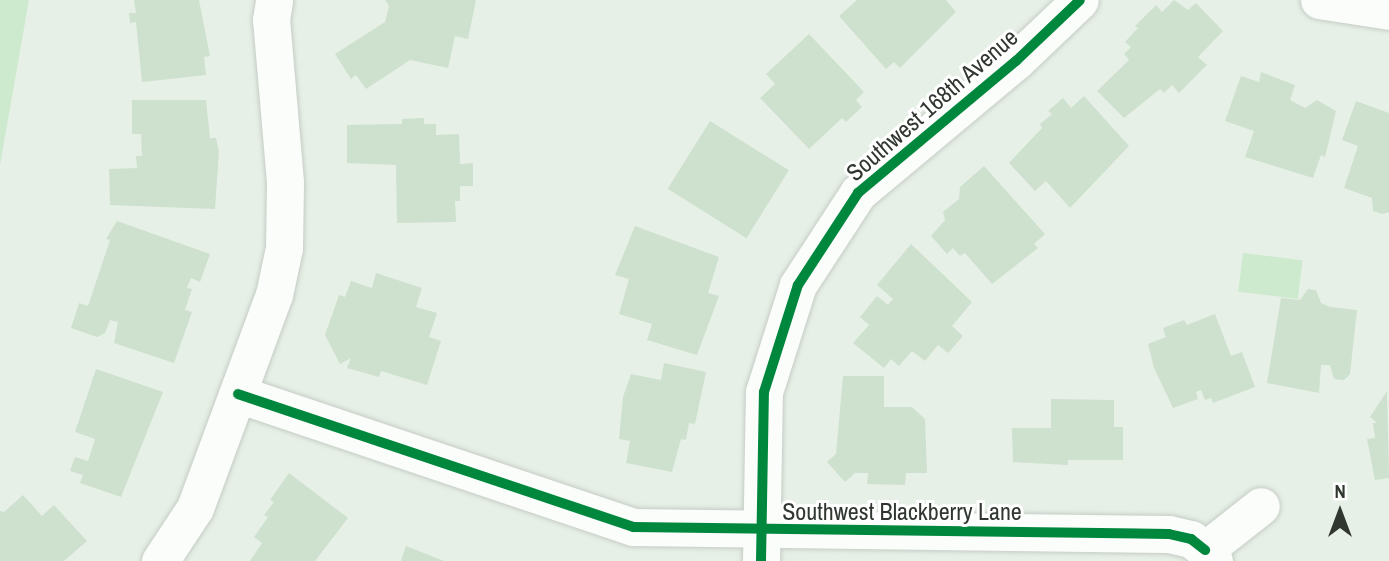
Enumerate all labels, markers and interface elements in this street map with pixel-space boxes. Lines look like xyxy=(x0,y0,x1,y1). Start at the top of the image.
street label: Southwest 168th Avenue xyxy=(840,22,1024,188)
north arrow xyxy=(1305,477,1375,547)
text: N xyxy=(1334,478,1346,504)
street label: Southwest Blackberry Lane xyxy=(782,498,1022,526)

